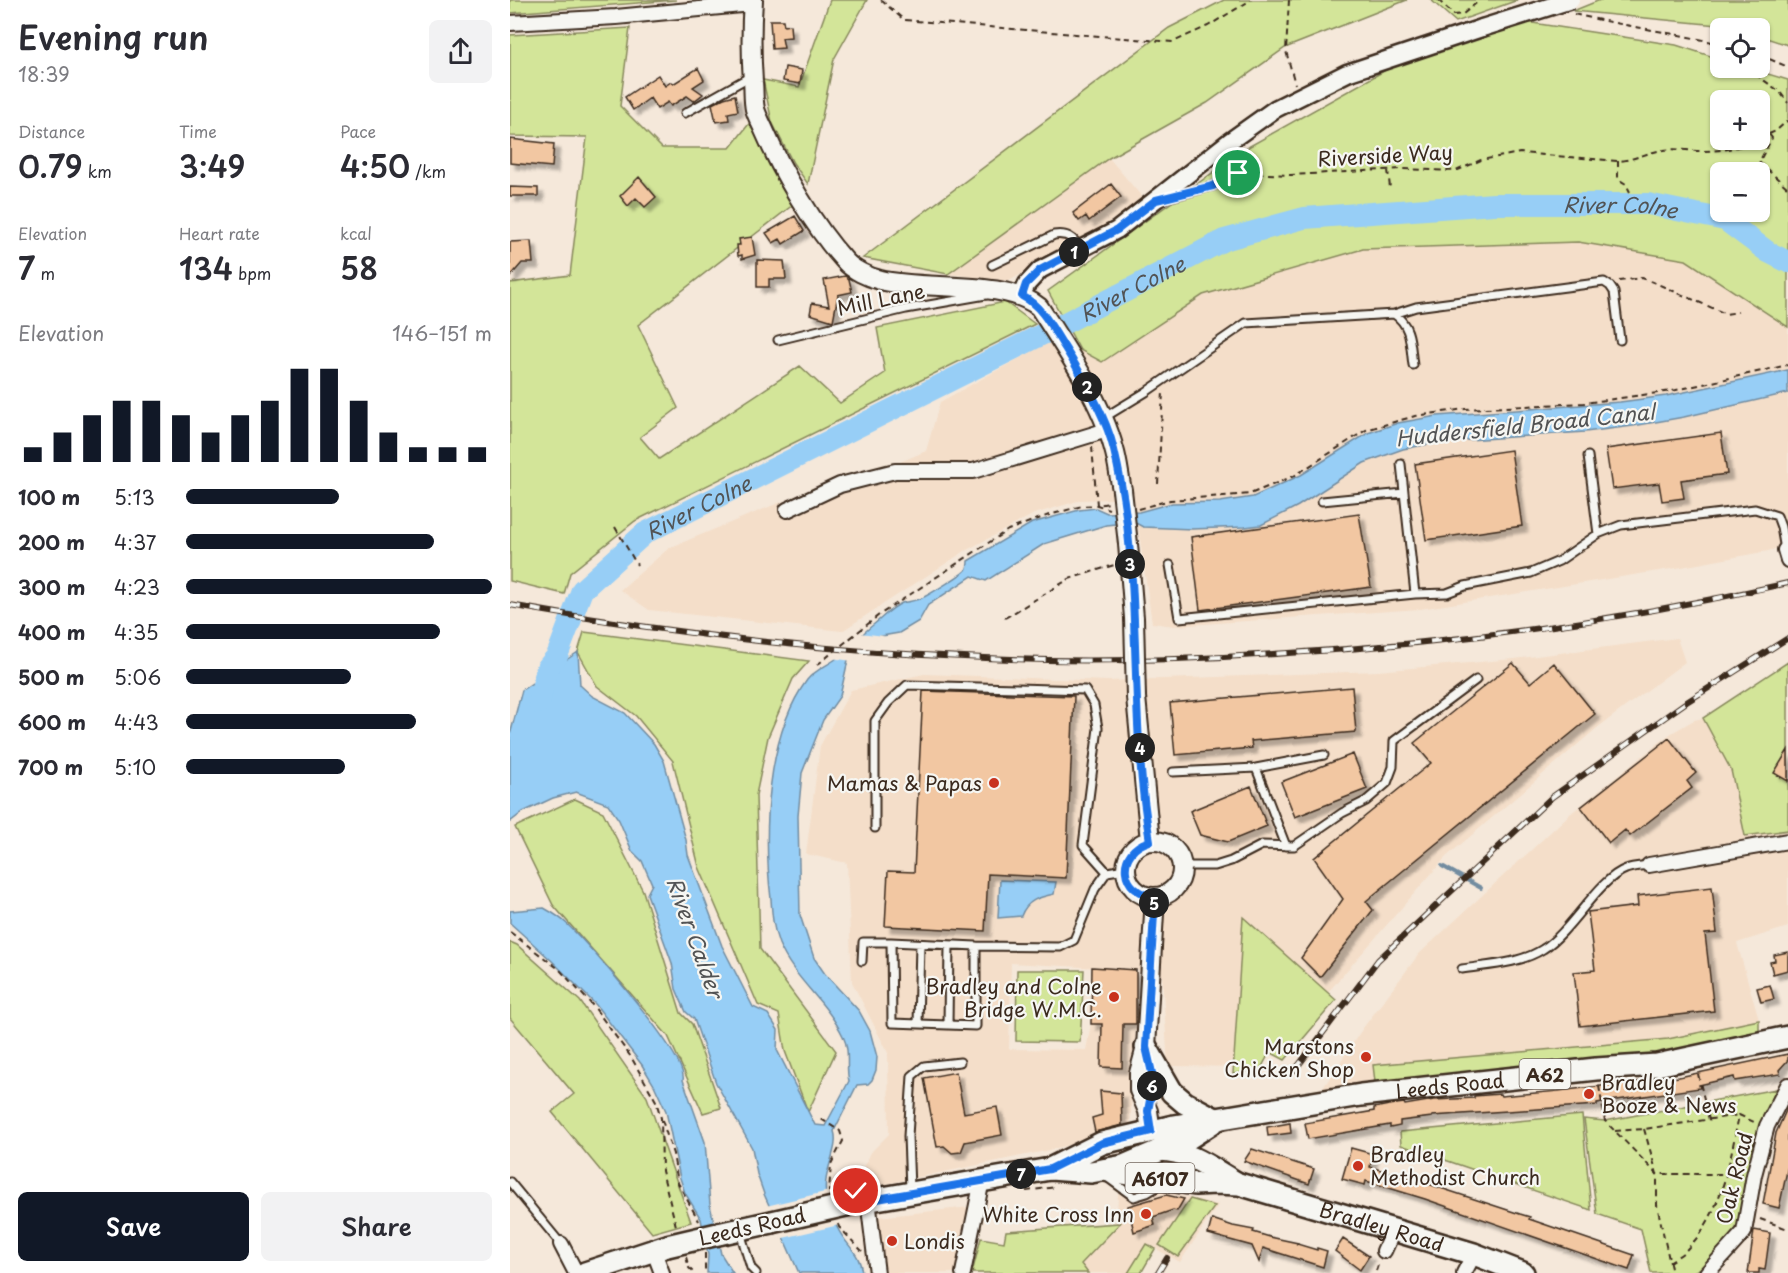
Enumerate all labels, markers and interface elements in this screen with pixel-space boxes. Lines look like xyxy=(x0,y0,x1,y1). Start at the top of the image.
text: Evening run xyxy=(18,11,209,61)
map controls xyxy=(1710,18,1770,222)
button: locate xyxy=(1710,18,1770,78)
button: share xyxy=(429,20,492,83)
text: 18:39 xyxy=(18,59,70,89)
button: + xyxy=(1710,90,1770,150)
text: Distance xyxy=(18,119,85,143)
text: Time xyxy=(179,119,217,143)
text: Pace xyxy=(340,119,376,143)
street label: Riverside Way xyxy=(1317,136,1453,174)
text: 0.79 xyxy=(18,143,83,188)
text: 3:49 xyxy=(179,143,245,188)
text: 4:50 xyxy=(340,143,410,188)
pin xyxy=(1212,147,1263,198)
icon: arrive xyxy=(1221,156,1254,189)
text: km xyxy=(83,159,112,183)
text: /km xyxy=(410,159,446,183)
button: − xyxy=(1710,162,1770,222)
water label: River Colne xyxy=(1563,188,1682,226)
text: Elevation xyxy=(18,221,87,245)
text: Heart rate xyxy=(179,221,260,245)
text: kcal xyxy=(340,221,372,245)
pin: 1 xyxy=(1059,237,1089,267)
text: 1 xyxy=(1070,240,1078,264)
text: 7 xyxy=(18,245,35,290)
text: 134 xyxy=(179,245,233,290)
text: 58 xyxy=(340,245,378,290)
water label: River Colne xyxy=(1073,247,1192,329)
text: m xyxy=(35,261,55,285)
text: bpm xyxy=(233,261,271,285)
street label: Mill Lane xyxy=(834,275,928,323)
text: Elevation xyxy=(18,318,104,348)
text: 146–151 m xyxy=(392,318,492,348)
pin: 2 xyxy=(1072,372,1102,402)
text: 2 xyxy=(1081,375,1093,399)
water label: Huddersfield Broad Canal xyxy=(1394,394,1659,454)
water label: River Colne xyxy=(639,466,758,547)
text: 100 m xyxy=(18,482,80,512)
text: 5:13 xyxy=(114,482,155,512)
text: 200 m xyxy=(18,527,85,557)
text: 4:37 xyxy=(114,527,156,557)
pin: 3 xyxy=(1115,549,1145,579)
text: 3 xyxy=(1125,552,1135,576)
text: 300 m xyxy=(18,572,86,602)
text: 4:23 xyxy=(114,572,160,602)
text: 400 m xyxy=(18,617,86,647)
text: 4:35 xyxy=(114,617,159,647)
text: 500 m xyxy=(18,662,85,692)
text: 5:06 xyxy=(114,662,161,692)
text: 600 m xyxy=(18,707,86,737)
text: 4:43 xyxy=(114,707,159,737)
pin: 4 xyxy=(1125,733,1155,763)
text: 4 xyxy=(1135,736,1145,760)
text: 700 m xyxy=(18,752,83,782)
text: 5:10 xyxy=(114,752,156,782)
place label: Mamas & Papas xyxy=(827,768,982,798)
marker: Mamas & Papas xyxy=(987,776,1001,790)
water label: River Calder xyxy=(659,872,734,1004)
pin: 5 xyxy=(1139,888,1169,918)
text: 5 xyxy=(1149,891,1159,915)
place label: Bradley and Colne Bridge W.M.C. xyxy=(926,971,1102,1024)
marker: Bradley and Colne Bridge W.M.C. xyxy=(1107,990,1121,1004)
place label: Marstons Chicken Shop xyxy=(1224,1031,1354,1084)
marker: Marstons Chicken Shop xyxy=(1359,1050,1373,1064)
road number: A62 xyxy=(1520,1059,1570,1089)
street label: Leeds Road xyxy=(1394,1064,1506,1106)
place label: Bradley Booze & News xyxy=(1601,1067,1736,1120)
pin: 6 xyxy=(1137,1071,1167,1101)
text: 6 xyxy=(1146,1074,1158,1098)
marker: Bradley Booze & News xyxy=(1582,1087,1596,1101)
street label: Oak Road xyxy=(1708,1129,1760,1227)
place label: Bradley Methodist Church xyxy=(1370,1139,1540,1192)
pin: 7 xyxy=(1006,1159,1036,1189)
marker: Bradley Methodist Church xyxy=(1351,1159,1365,1173)
text: 7 xyxy=(1016,1162,1026,1186)
road number: A6107 xyxy=(1126,1163,1194,1193)
pin xyxy=(830,1165,881,1216)
icon: check xyxy=(839,1174,872,1207)
button: Save xyxy=(18,1192,249,1261)
button: Share xyxy=(261,1192,492,1261)
street label: Bradley Road xyxy=(1316,1194,1448,1259)
street label: Leeds Road xyxy=(695,1199,809,1253)
place label: White Cross Inn xyxy=(983,1199,1134,1229)
marker: White Cross Inn xyxy=(1139,1207,1153,1221)
place label: Londis xyxy=(904,1226,965,1256)
marker: Londis xyxy=(885,1234,899,1248)

